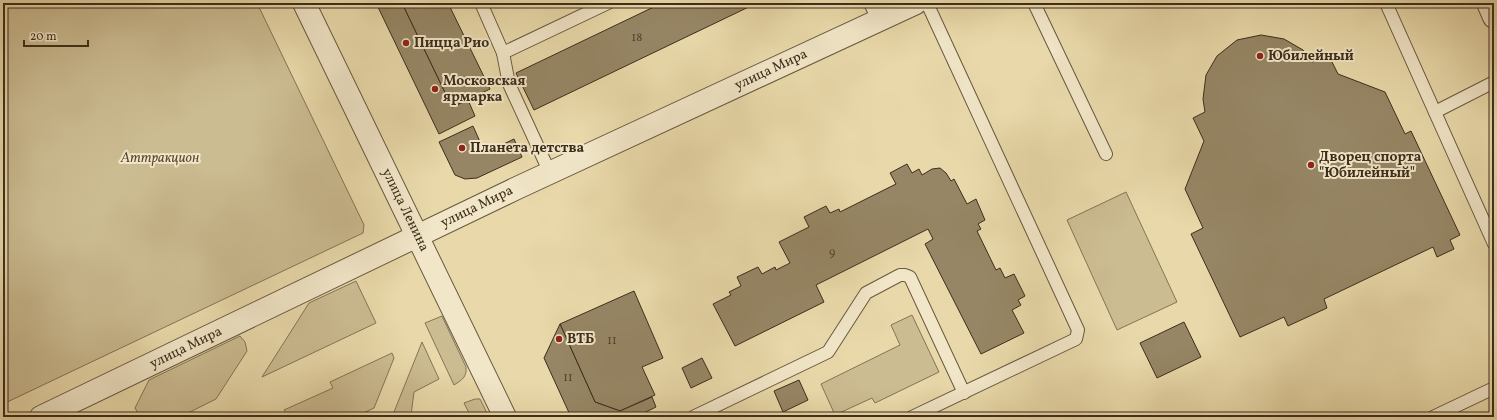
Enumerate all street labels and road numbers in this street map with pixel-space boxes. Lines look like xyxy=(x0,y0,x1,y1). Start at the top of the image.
street label: улица Мира xyxy=(731,45,811,95)
street label: улица Ленина xyxy=(377,165,433,255)
street label: улица Мира xyxy=(438,181,516,233)
street label: улица Мира xyxy=(147,322,225,374)

